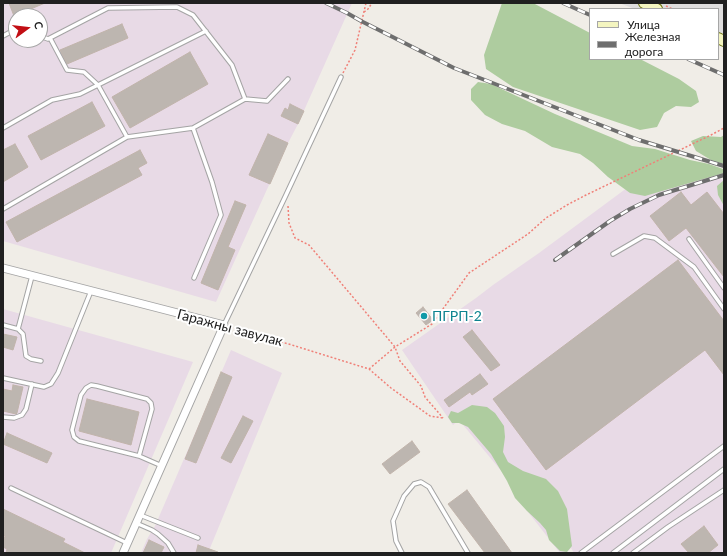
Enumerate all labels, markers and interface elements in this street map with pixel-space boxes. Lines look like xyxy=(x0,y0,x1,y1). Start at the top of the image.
north arrow xyxy=(8,8,48,48)
legend xyxy=(589,8,719,60)
text: Улица xyxy=(627,17,660,32)
text: С xyxy=(32,20,46,30)
text: Железная дорога xyxy=(625,29,680,59)
street label: Гаражны завулак xyxy=(175,306,285,350)
place label: ПГРП-2 xyxy=(432,308,482,324)
marker: ПГРП-2 xyxy=(419,311,429,321)

